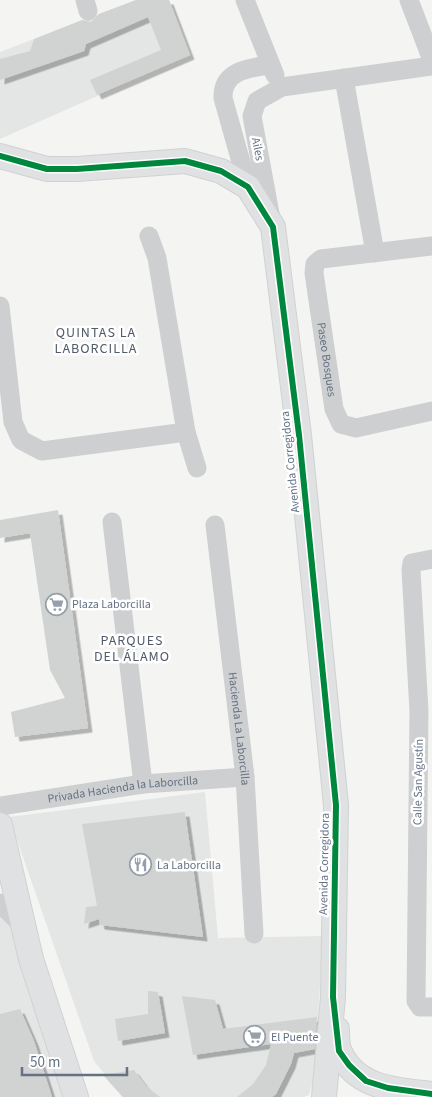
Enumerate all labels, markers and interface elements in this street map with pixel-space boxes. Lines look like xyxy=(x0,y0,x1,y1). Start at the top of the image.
street label: Ailes xyxy=(247,136,268,162)
street label: Paseo Bosques xyxy=(312,321,340,398)
district label: QUINTAS LA LABORCILLA xyxy=(55,323,137,359)
street label: Avenida Corregidora xyxy=(277,410,304,514)
supermarket icon: Plaza Laborcilla xyxy=(44,592,68,616)
place label: Plaza Laborcilla xyxy=(72,596,151,613)
district label: PARQUES DEL ÁLAMO xyxy=(94,631,170,667)
street label: Hacienda La Laborcilla xyxy=(224,671,253,786)
street label: Calle San Agustín xyxy=(409,739,428,825)
street label: Privada Hacienda la Laborcilla xyxy=(46,772,199,808)
street label: Avenida Corregidora xyxy=(315,813,334,915)
restaurant icon: La Laborcilla xyxy=(129,853,153,877)
place label: La Laborcilla xyxy=(157,857,221,874)
supermarket icon: El Puente xyxy=(243,1025,267,1049)
place label: El Puente xyxy=(271,1029,319,1046)
scale bar xyxy=(22,1044,128,1076)
text: 50 m xyxy=(30,1052,60,1073)

